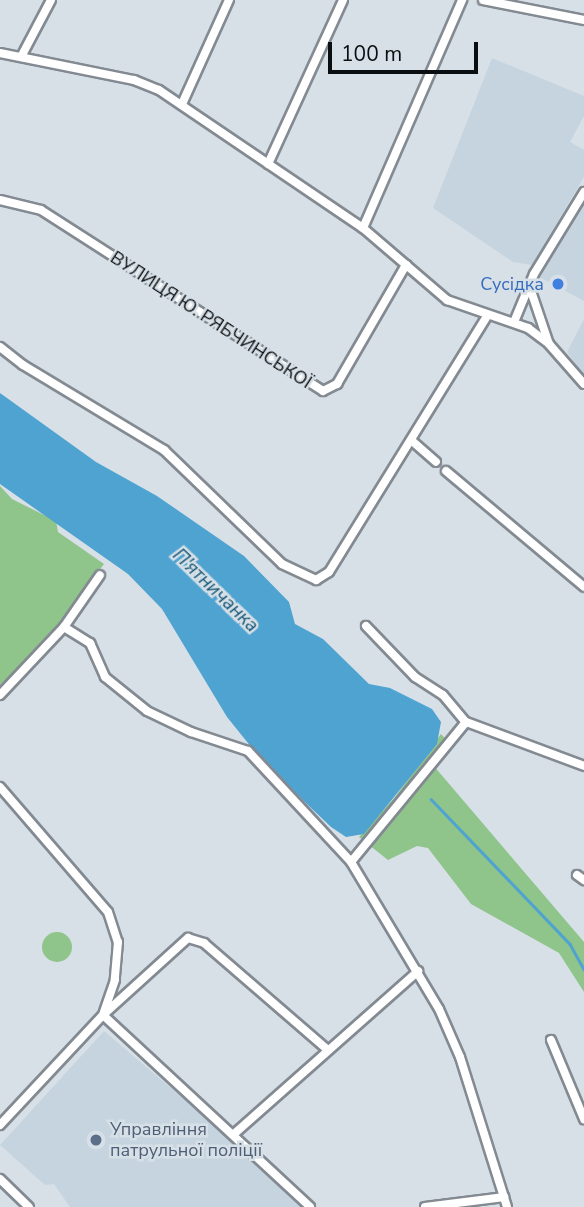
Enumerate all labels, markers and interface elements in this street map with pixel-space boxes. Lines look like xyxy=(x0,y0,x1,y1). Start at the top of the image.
scale bar xyxy=(332,28,482,72)
text: 100 m xyxy=(341,40,402,68)
street label: ВУЛИЦЯ Ю. РЯБЧИНСЬКОЇ xyxy=(106,247,316,393)
place label: Сусідка xyxy=(480,273,544,295)
marker: Сусідка xyxy=(550,276,566,292)
water label: П'ятничанка xyxy=(167,544,263,638)
place label: Управління патрульної поліції xyxy=(110,1119,262,1162)
marker: Управління патрульної поліції xyxy=(88,1132,104,1148)

